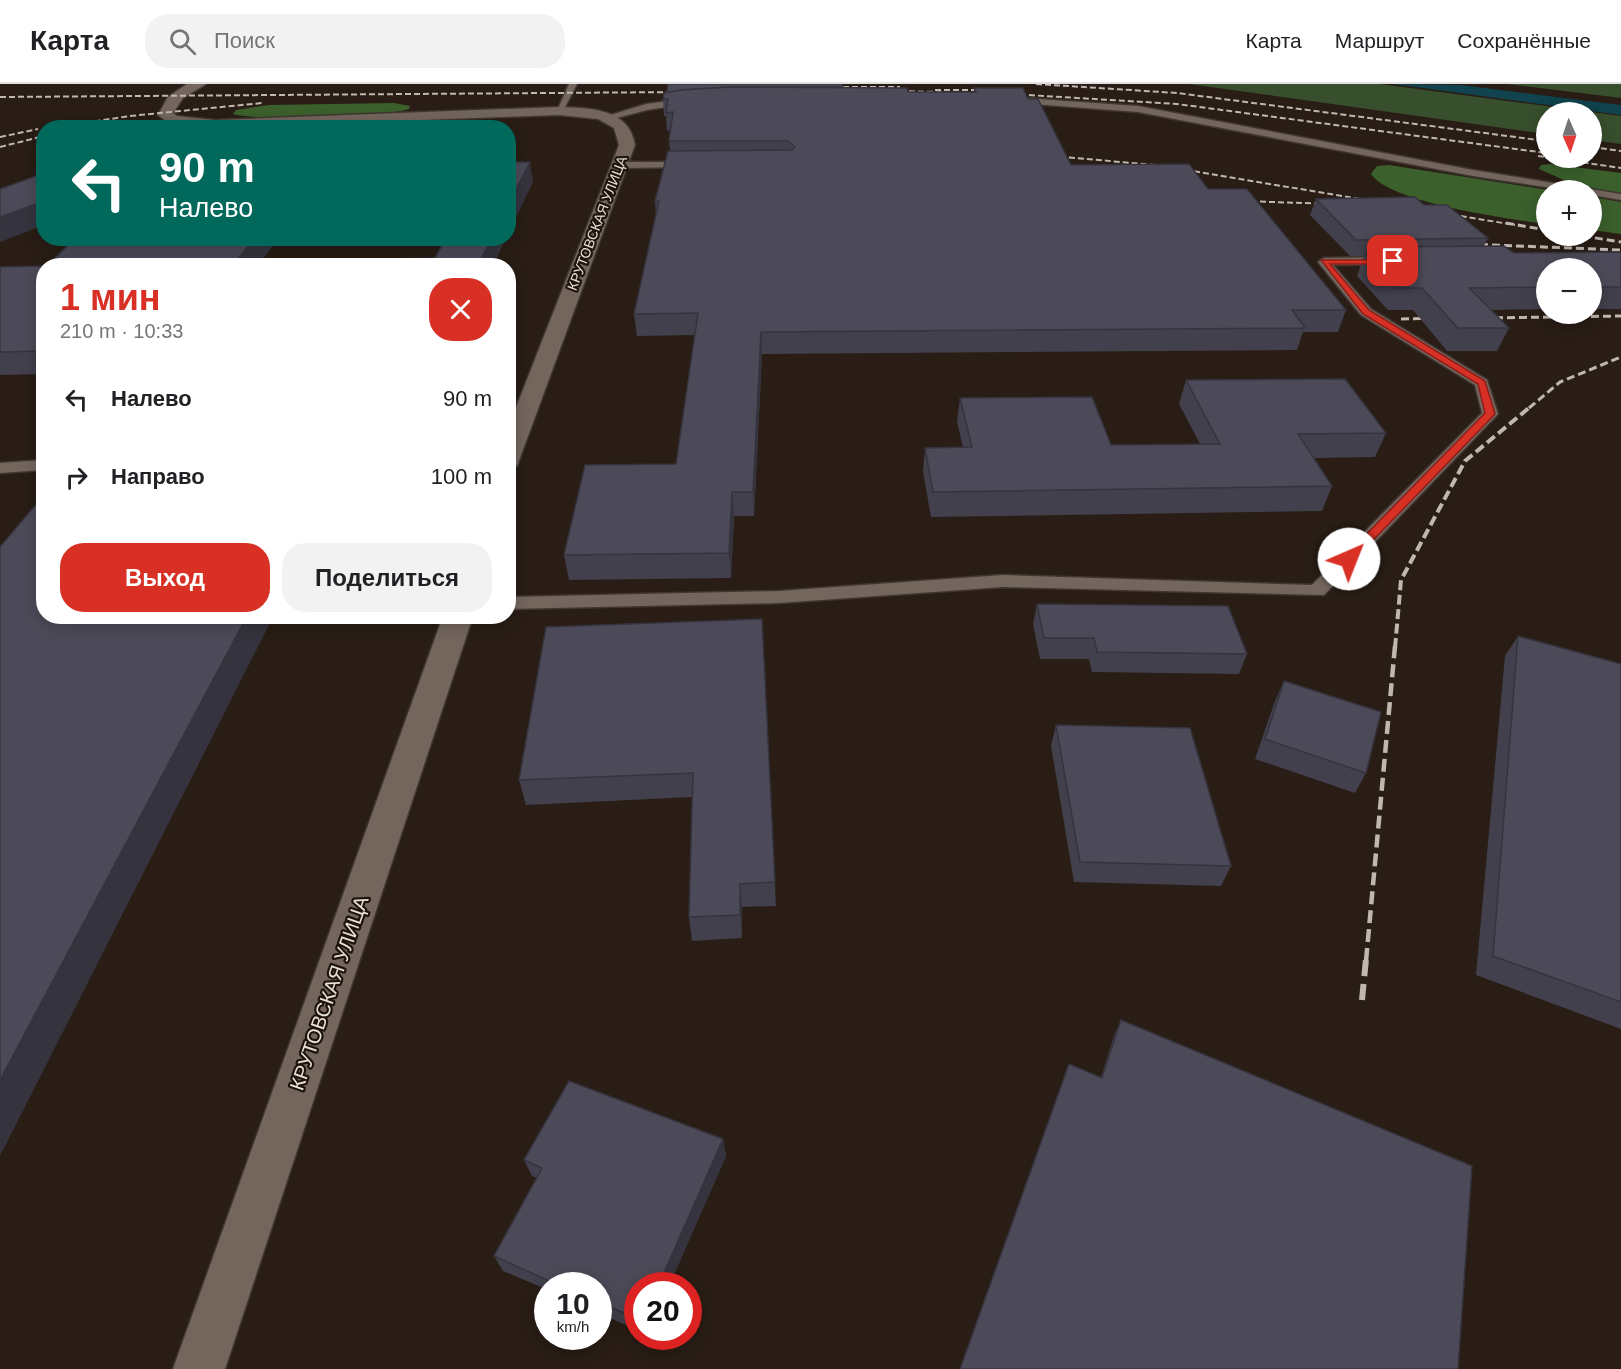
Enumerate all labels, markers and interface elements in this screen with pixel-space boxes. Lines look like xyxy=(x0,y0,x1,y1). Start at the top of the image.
search box xyxy=(145,14,565,68)
text: Карта xyxy=(30,25,109,56)
icon: search xyxy=(166,25,199,58)
text: Поиск xyxy=(214,28,275,53)
text: Карта xyxy=(1246,29,1302,52)
text: Маршрут xyxy=(1335,29,1424,52)
text: Сохранённые xyxy=(1457,29,1591,52)
north arrow xyxy=(1536,102,1602,168)
map controls xyxy=(1536,102,1602,324)
icon: left xyxy=(60,144,138,222)
text: 90 m xyxy=(159,144,255,191)
street label: КРУТОВСКАЯ УЛИЦА xyxy=(564,153,630,293)
button: + xyxy=(1536,180,1602,246)
text: Налево xyxy=(159,193,253,223)
pin xyxy=(1367,235,1418,286)
icon: arrive xyxy=(1376,244,1409,277)
button: − xyxy=(1536,258,1602,324)
text: 1 мин xyxy=(60,277,161,318)
button: close xyxy=(429,278,492,341)
text: 210 m · 10:33 xyxy=(60,320,183,342)
icon: left xyxy=(60,383,93,416)
text: Налево xyxy=(111,386,192,411)
text: 90 m xyxy=(443,386,492,411)
icon: right xyxy=(60,461,93,494)
text: Направо xyxy=(111,464,205,489)
text: 100 m xyxy=(431,464,492,489)
position arrow xyxy=(1317,527,1381,591)
button: Выход xyxy=(60,543,270,612)
button: Поделиться xyxy=(282,543,492,612)
street label: КРУТОВСКАЯ УЛИЦА xyxy=(285,892,373,1093)
speed limit sign: 20 xyxy=(624,1272,702,1350)
text: 10 xyxy=(556,1287,590,1320)
text: km/h xyxy=(557,1318,589,1335)

